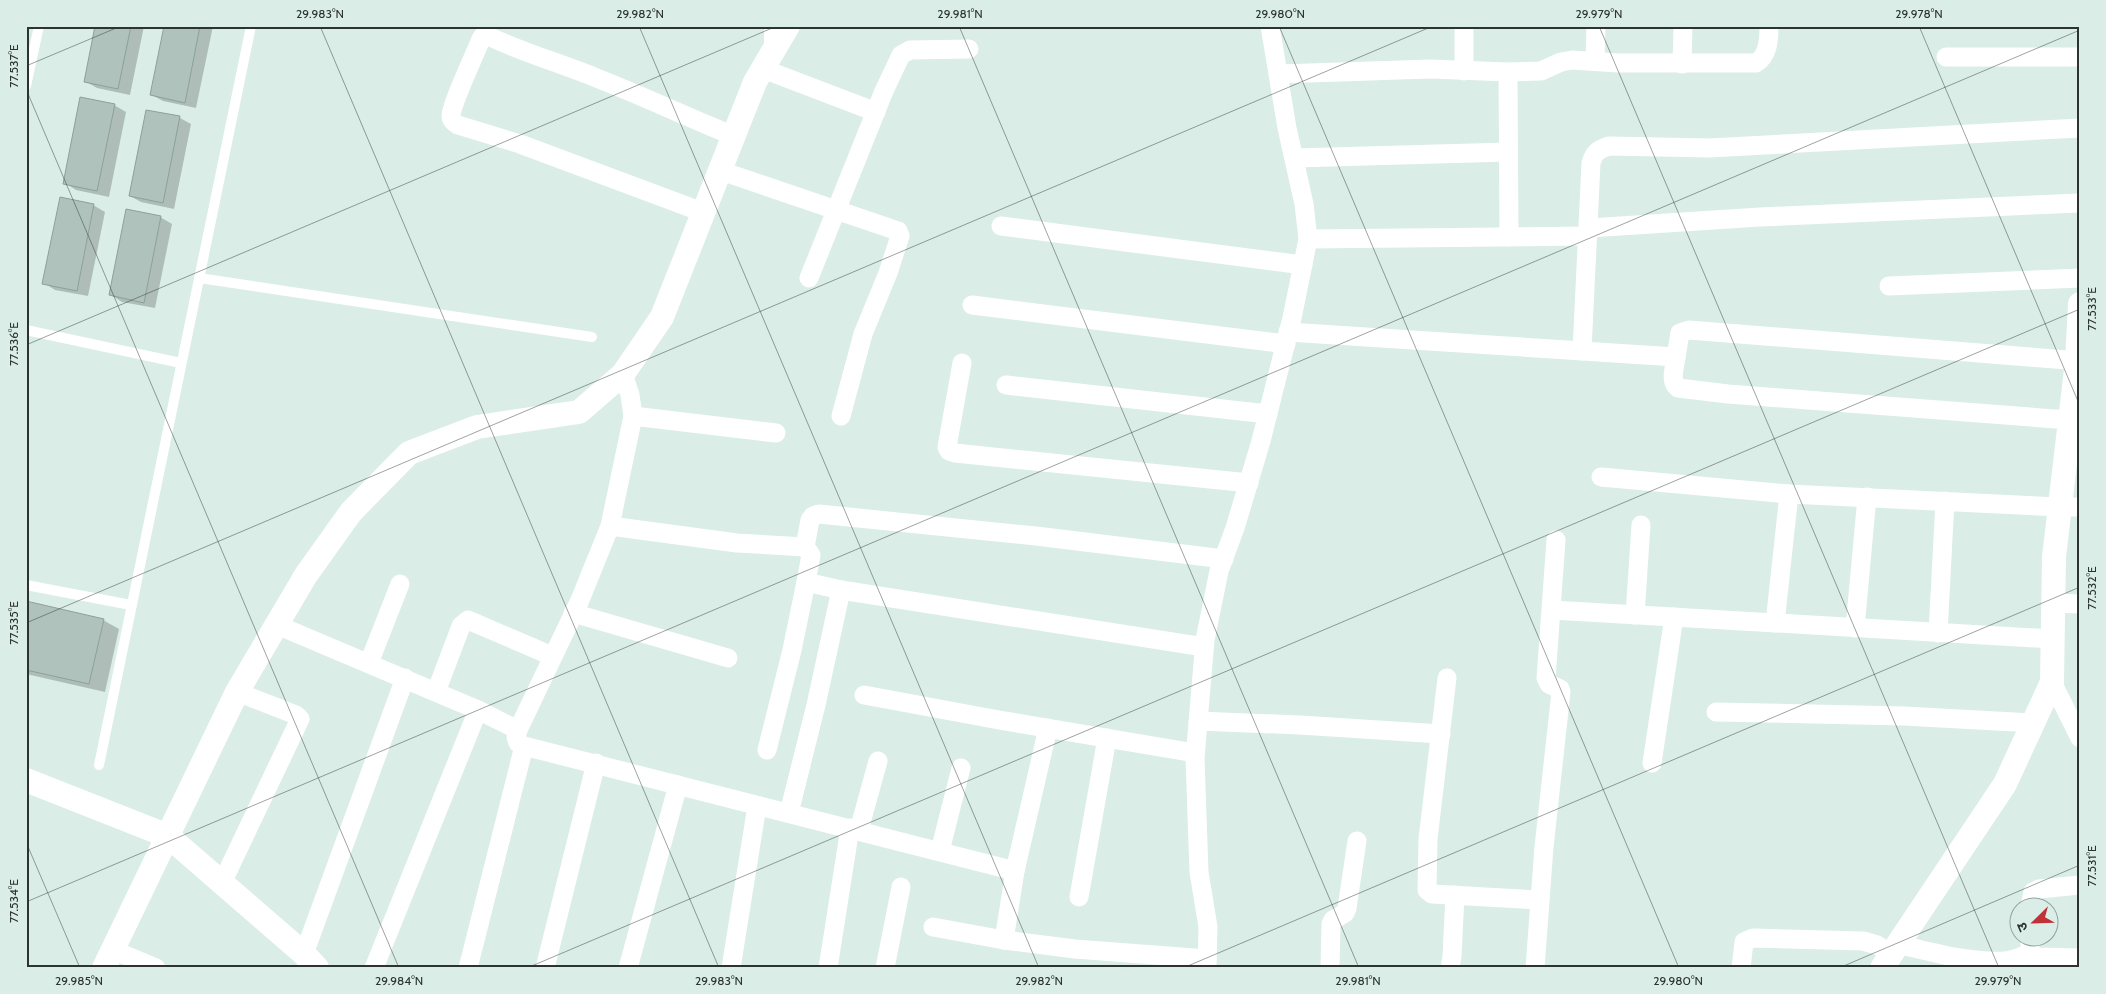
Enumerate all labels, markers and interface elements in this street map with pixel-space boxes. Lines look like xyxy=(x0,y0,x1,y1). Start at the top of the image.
text: 29.983°N xyxy=(296,6,344,21)
text: 29.982°N xyxy=(616,6,664,21)
text: 29.981°N xyxy=(937,6,983,21)
text: 29.980°N xyxy=(1255,6,1305,21)
text: 29.979°N xyxy=(1576,6,1622,21)
text: 29.978°N xyxy=(1895,6,1943,21)
text: 77.537°E xyxy=(6,44,21,88)
text: 77.533°E xyxy=(2084,287,2099,331)
text: 77.536°E xyxy=(6,322,21,366)
text: 77.532°E xyxy=(2084,566,2099,610)
text: 77.535°E xyxy=(6,601,21,645)
text: 77.531°E xyxy=(2084,845,2099,887)
text: 77.534°E xyxy=(6,879,21,923)
north arrow xyxy=(2008,896,2058,946)
text: उ xyxy=(2012,919,2032,934)
text: 29.985°N xyxy=(55,973,103,988)
text: 29.984°N xyxy=(375,973,423,988)
text: 29.983°N xyxy=(695,973,743,988)
text: 29.982°N xyxy=(1015,973,1063,988)
text: 29.981°N xyxy=(1335,973,1381,988)
text: 29.980°N xyxy=(1653,973,1703,988)
text: 29.979°N xyxy=(1975,973,2021,988)

